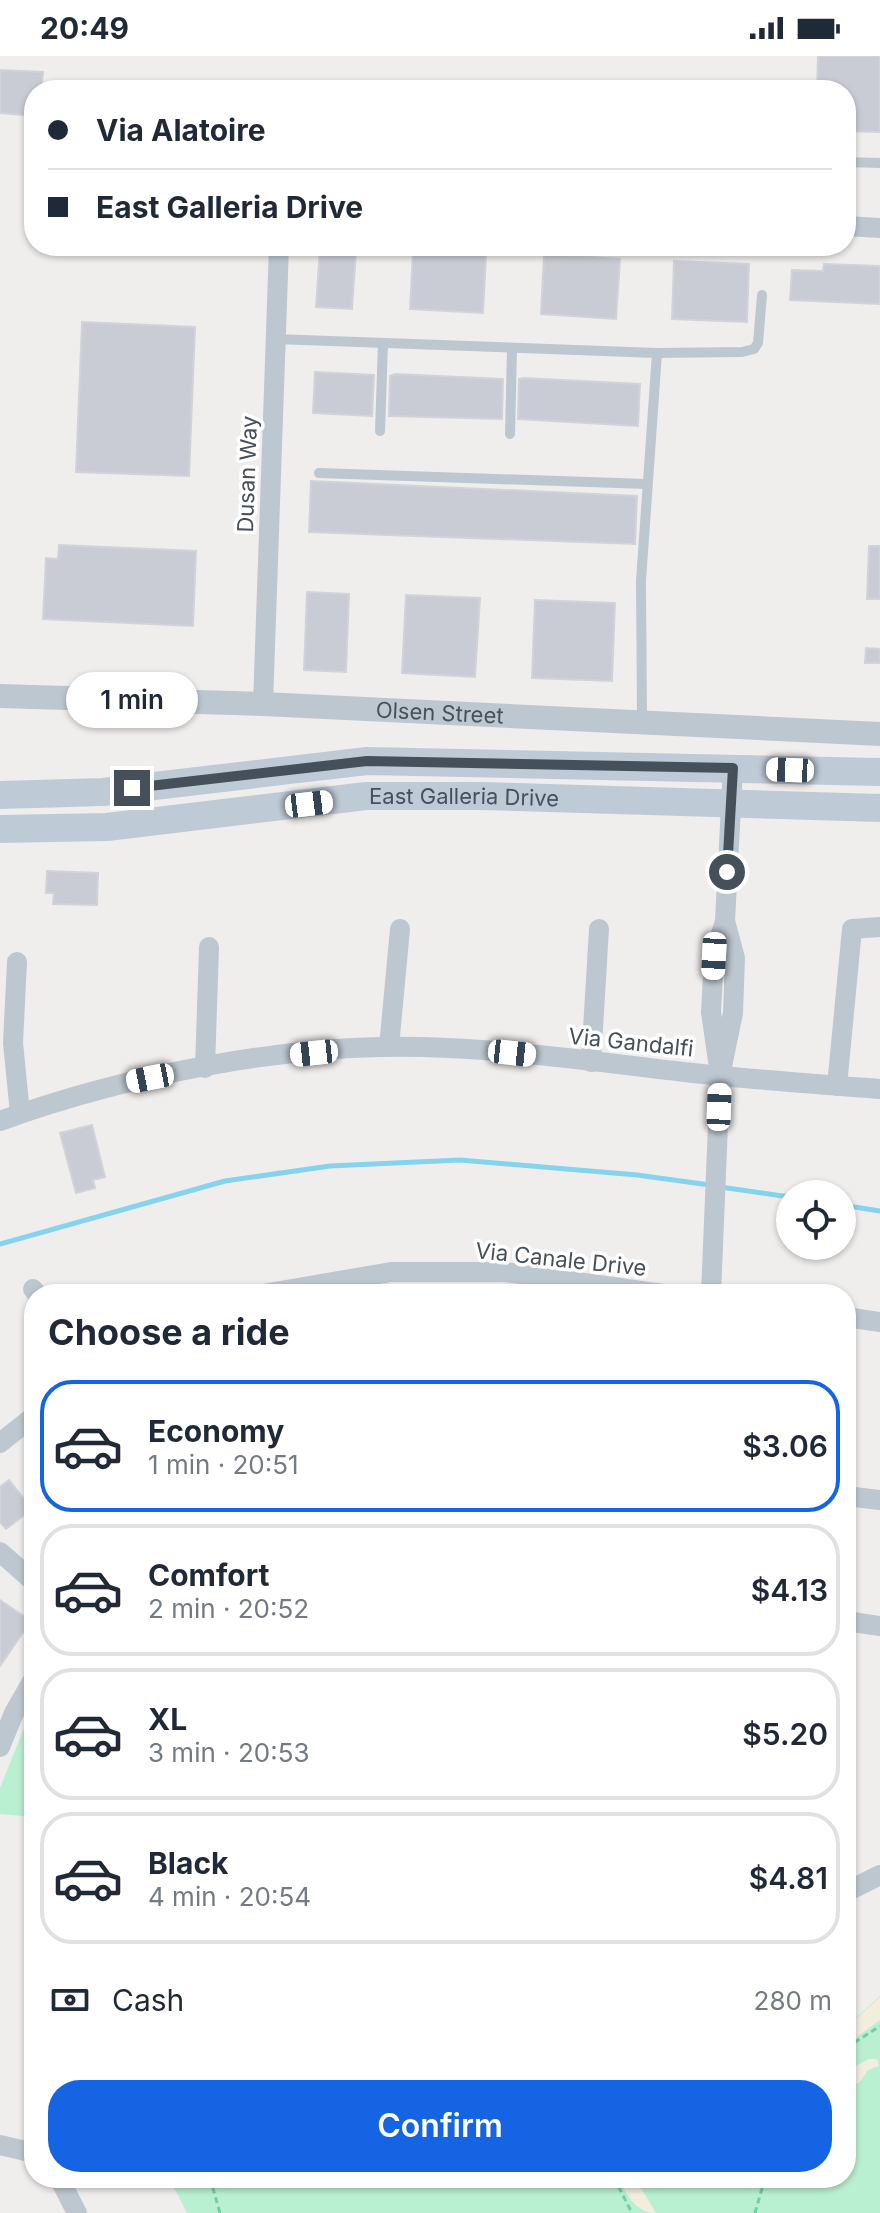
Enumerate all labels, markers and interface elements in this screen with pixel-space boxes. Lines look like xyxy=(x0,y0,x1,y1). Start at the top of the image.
text: 20:49 xyxy=(40,10,129,46)
text: Via Alatoire xyxy=(96,112,266,148)
text: East Galleria Drive xyxy=(96,189,363,225)
street label: Dusan Way xyxy=(232,415,262,533)
callout: 1 min xyxy=(66,672,198,728)
text: 1 min xyxy=(100,684,164,715)
street label: Olsen Street xyxy=(375,696,504,729)
car xyxy=(766,757,814,783)
route end xyxy=(114,770,150,806)
street label: East Galleria Drive xyxy=(369,783,559,811)
car xyxy=(284,789,334,819)
route start xyxy=(709,854,745,890)
car xyxy=(701,931,727,981)
street label: Via Gandalfi xyxy=(567,1023,695,1061)
car xyxy=(289,1039,339,1067)
car xyxy=(487,1039,537,1067)
car xyxy=(124,1062,176,1094)
car xyxy=(706,1083,732,1131)
map controls xyxy=(776,1180,856,1260)
button: locate xyxy=(776,1180,856,1260)
street label: Via Canale Drive xyxy=(474,1237,648,1281)
text: Choose a ride xyxy=(48,1310,290,1354)
icon: car xyxy=(52,1410,124,1482)
text: Economy xyxy=(148,1413,284,1449)
text: $3.06 xyxy=(742,1428,828,1464)
text: 1 min · 20:51 xyxy=(148,1449,299,1480)
icon: car xyxy=(52,1554,124,1626)
text: Comfort xyxy=(148,1557,269,1593)
text: $4.13 xyxy=(751,1572,828,1608)
text: 2 min · 20:52 xyxy=(148,1593,309,1624)
icon: car xyxy=(52,1698,124,1770)
text: XL xyxy=(148,1701,187,1737)
text: $5.20 xyxy=(742,1716,828,1752)
text: 3 min · 20:53 xyxy=(148,1737,310,1768)
icon: car xyxy=(52,1842,124,1914)
text: Black xyxy=(148,1845,228,1881)
text: $4.81 xyxy=(749,1860,828,1896)
text: 4 min · 20:54 xyxy=(148,1881,311,1912)
icon: cash xyxy=(48,1978,92,2022)
text: Cash xyxy=(112,1982,184,2018)
text: 280 m xyxy=(754,1985,832,2016)
button: Confirm xyxy=(48,2080,832,2172)

